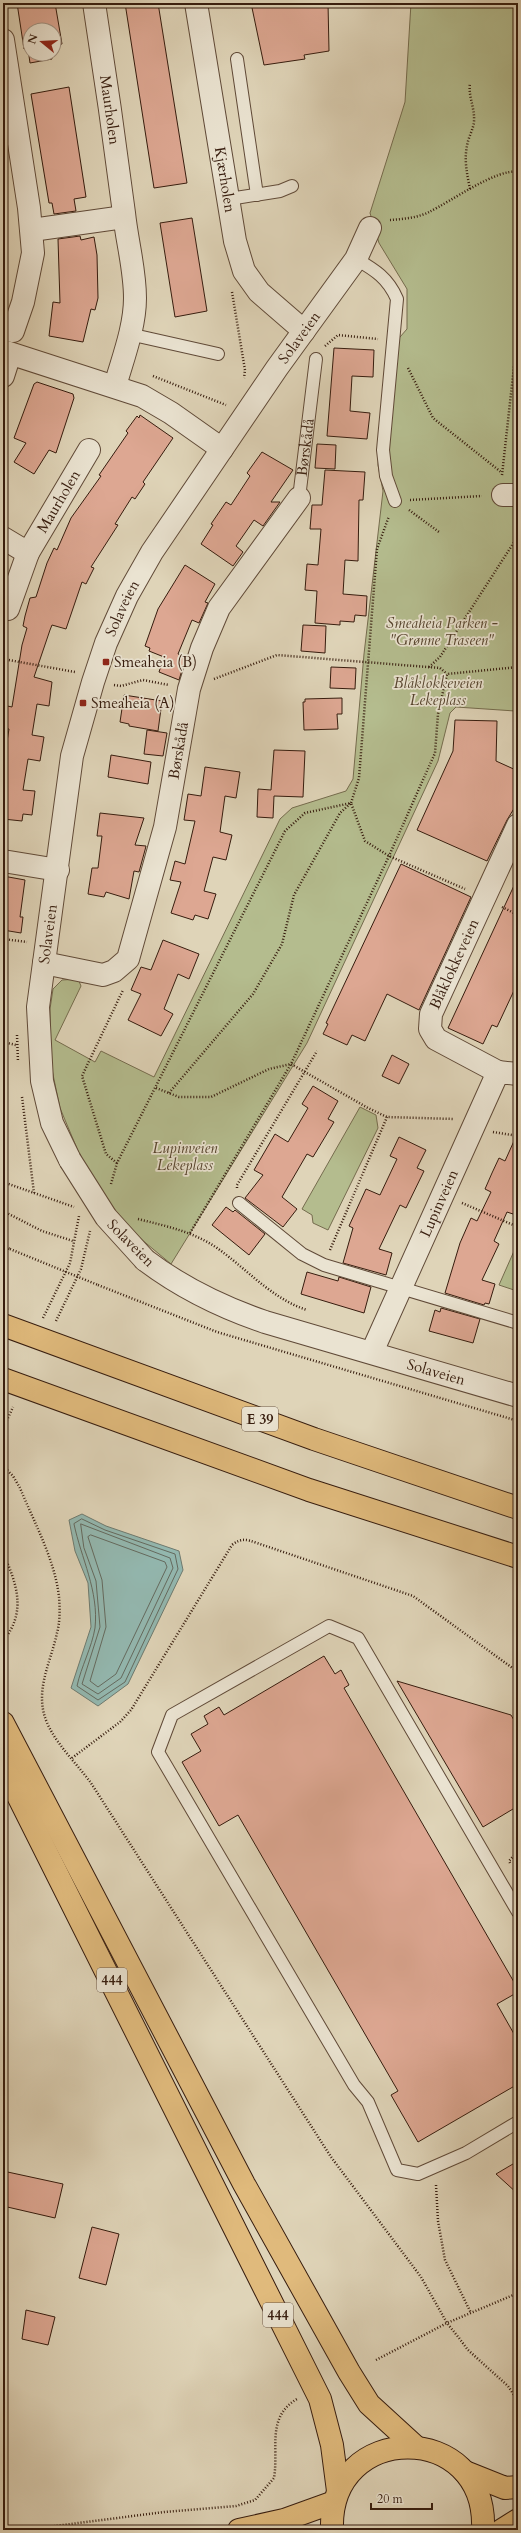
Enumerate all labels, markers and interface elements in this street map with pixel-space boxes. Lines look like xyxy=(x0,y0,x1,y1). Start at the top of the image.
north arrow xyxy=(22,22,62,62)
text: N xyxy=(24,32,42,46)
street label: Maurholen xyxy=(95,74,125,146)
street label: Kjærholen xyxy=(210,145,240,215)
street label: Solaveien xyxy=(273,307,325,368)
street label: Børskådå xyxy=(292,417,319,477)
street label: Maurholen xyxy=(32,466,85,537)
street label: Solaveien xyxy=(100,576,144,640)
park label: Smeaheia Parken - "Grønne Traseen" xyxy=(386,613,498,650)
place label: Smeaheia (B) xyxy=(114,652,197,672)
marker: Smeaheia (B) xyxy=(101,657,111,667)
park label: Blåklokkeveien Lekeplass xyxy=(394,673,483,710)
place label: Smeaheia (A) xyxy=(91,693,174,713)
marker: Smeaheia (A) xyxy=(78,698,88,708)
street label: Børskådå xyxy=(163,720,193,781)
street label: Solaveien xyxy=(34,903,62,965)
street label: Blåklokkeveien xyxy=(425,915,484,1012)
park label: Lupinveien Lekeplass xyxy=(152,1138,218,1175)
street label: Lupinveien xyxy=(415,1166,463,1240)
street label: Solaveien xyxy=(103,1215,160,1272)
street label: Solaveien xyxy=(405,1354,468,1390)
road number: E 39 xyxy=(242,1407,278,1431)
road number: 444 xyxy=(97,1968,127,1992)
road number: 444 xyxy=(263,2303,293,2327)
scale bar xyxy=(371,2485,432,2511)
text: 20 m xyxy=(377,2491,404,2507)

